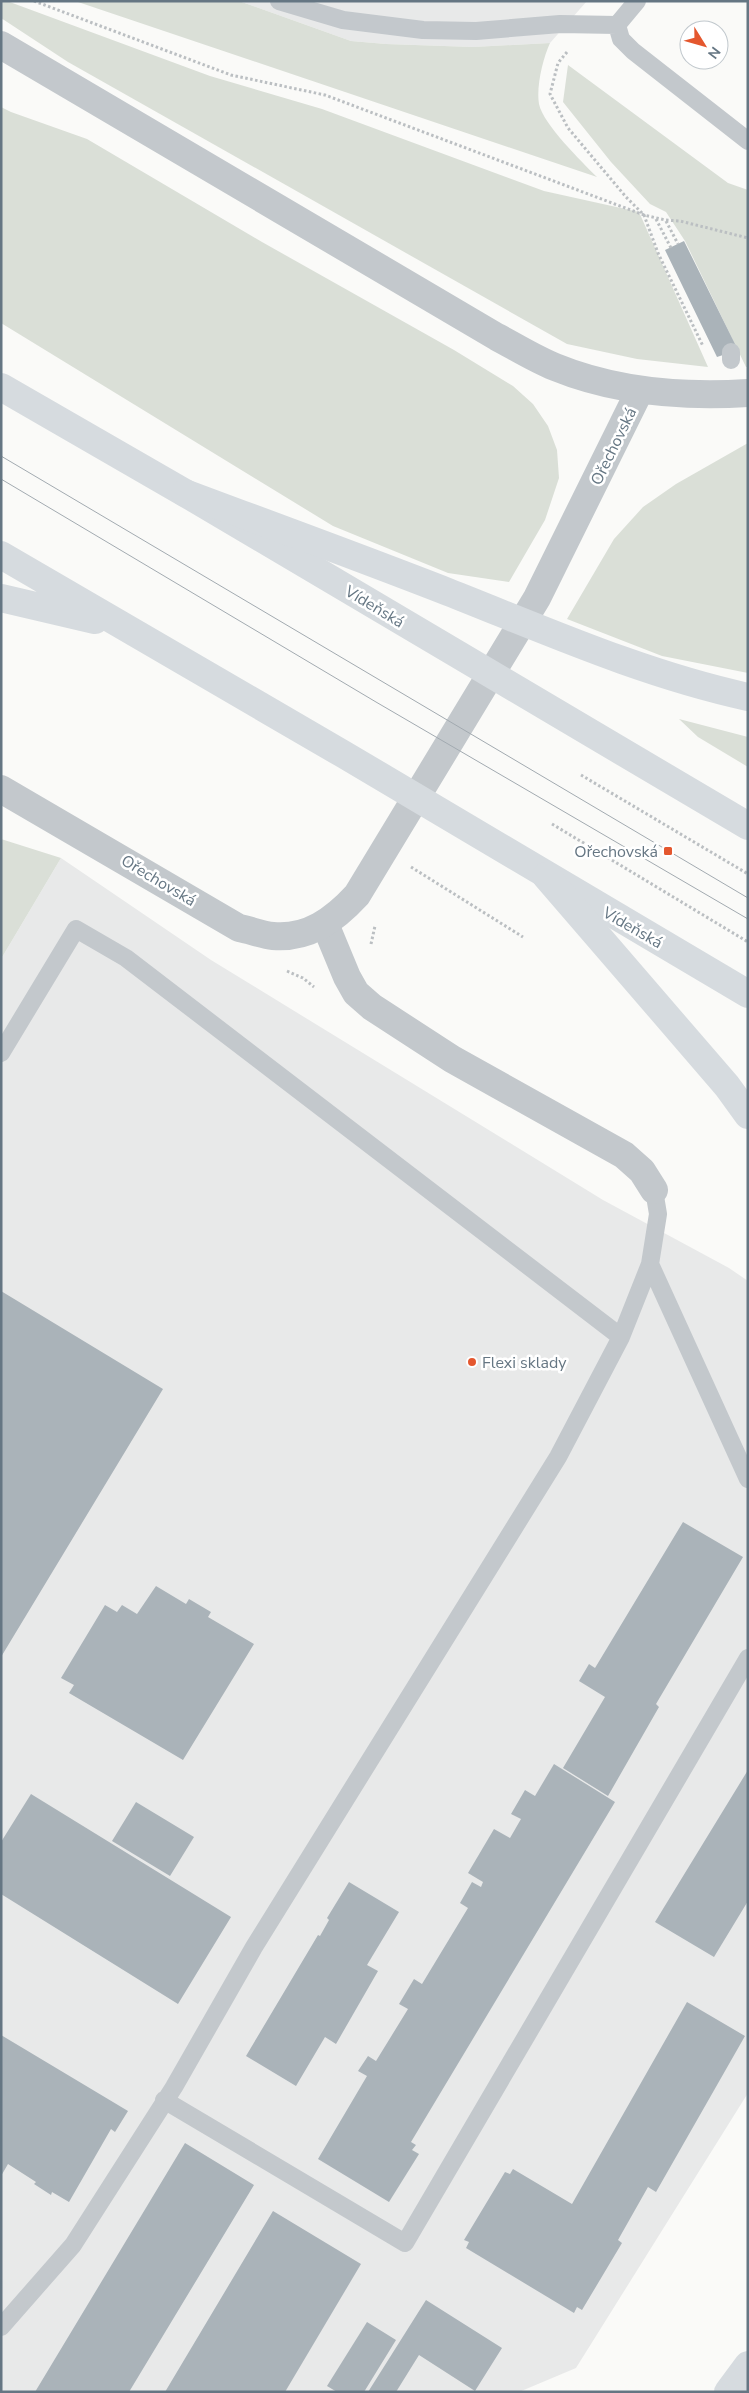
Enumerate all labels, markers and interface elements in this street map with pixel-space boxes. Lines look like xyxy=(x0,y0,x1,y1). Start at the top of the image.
north arrow xyxy=(679,20,729,70)
text: N xyxy=(703,43,725,62)
street label: Ořechovská xyxy=(586,404,642,489)
street label: Vídeňská xyxy=(340,580,408,633)
place label: Ořechovská xyxy=(574,841,658,863)
marker: Ořechovská xyxy=(662,845,674,857)
street label: Ořechovská xyxy=(117,850,200,912)
street label: Vídeňská xyxy=(598,901,666,954)
place label: Flexi sklady xyxy=(482,1352,567,1374)
marker: Flexi sklady xyxy=(466,1356,478,1368)

